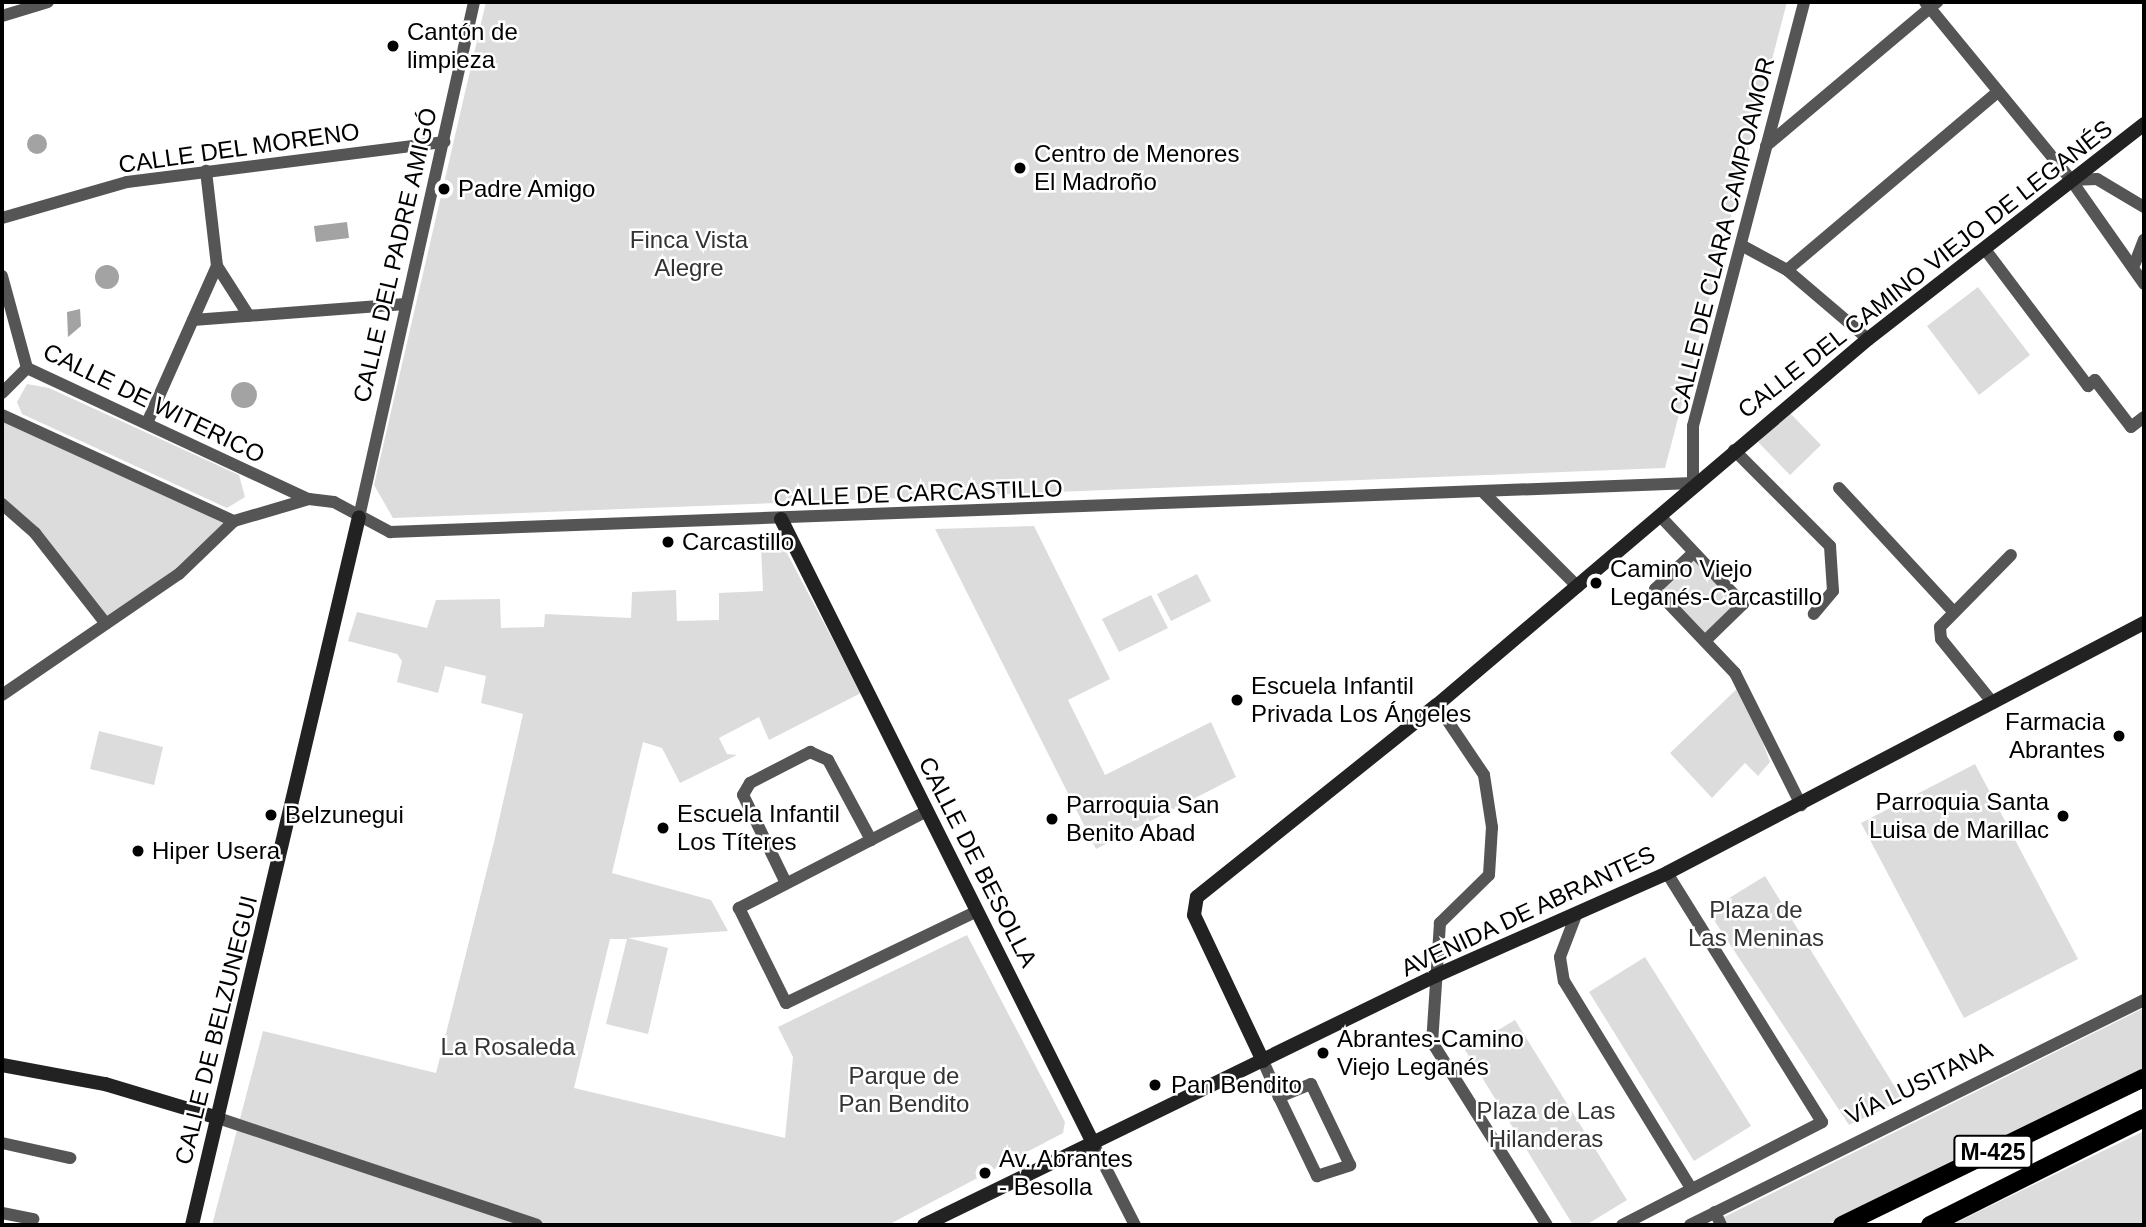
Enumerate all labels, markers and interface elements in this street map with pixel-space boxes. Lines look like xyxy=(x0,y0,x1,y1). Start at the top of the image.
place label: Cantón de limpieza xyxy=(407,18,518,74)
marker: Cantón de limpieza xyxy=(385,38,401,54)
street label: CALLE DE CLARA CAMPOAMOR xyxy=(1663,53,1781,419)
street label: CALLE DEL PADRE AMIGÓ xyxy=(347,104,443,406)
street label: CALLE DEL CAMINO VIEJO DE LEGANÉS xyxy=(1732,114,2118,424)
street label: CALLE DEL MORENO xyxy=(116,117,362,179)
place label: Centro de Menores El Madroño xyxy=(1034,140,1239,196)
marker: Centro de Menores El Madroño xyxy=(1012,160,1028,176)
place label: Padre Amigo xyxy=(458,175,597,203)
marker: Padre Amigo xyxy=(436,181,452,197)
park label: Finca Vista Alegre xyxy=(630,226,748,282)
street label: CALLE DE WITERICO xyxy=(39,337,269,469)
street label: CALLE DE CARCASTILLO xyxy=(773,474,1063,512)
place label: Carcastillo xyxy=(682,528,794,556)
marker: Carcastillo xyxy=(660,534,676,550)
place label: Camino Viejo Leganés-Carcastillo xyxy=(1610,555,1822,611)
marker: Camino Viejo Leganés-Carcastillo xyxy=(1588,575,1604,591)
place label: Escuela Infantil Privada Los Ángeles xyxy=(1251,672,1471,728)
marker: Escuela Infantil Privada Los Ángeles xyxy=(1229,692,1245,708)
place label: Farmacia Abrantes xyxy=(2005,708,2105,764)
marker: Farmacia Abrantes xyxy=(2111,728,2127,744)
street label: CALLE DE BESOLLA xyxy=(912,752,1044,972)
place label: Parroquia Santa Luisa de Marillac xyxy=(1869,788,2049,844)
place label: Parroquia San Benito Abad xyxy=(1066,791,1219,847)
place label: Escuela Infantil Los Títeres xyxy=(677,800,840,856)
place label: Belzunegui xyxy=(285,801,404,829)
marker: Belzunegui xyxy=(263,807,279,823)
marker: Parroquia Santa Luisa de Marillac xyxy=(2055,808,2071,824)
marker: Parroquia San Benito Abad xyxy=(1044,811,1060,827)
marker: Escuela Infantil Los Títeres xyxy=(655,820,671,836)
place label: Hiper Usera xyxy=(152,837,280,865)
street label: AVENIDA DE ABRANTES xyxy=(1395,839,1661,983)
marker: Hiper Usera xyxy=(130,843,146,859)
street label: CALLE DE BELZUNEGUI xyxy=(169,893,263,1167)
park label: Plaza de Las Meninas xyxy=(1688,896,1824,952)
place label: Abrantes-Camino Viejo Leganés xyxy=(1337,1025,1524,1081)
park label: La Rosaleda xyxy=(441,1033,575,1061)
street label: VÍA LUSITANA xyxy=(1840,1035,1998,1131)
marker: Abrantes-Camino Viejo Leganés xyxy=(1315,1045,1331,1061)
park label: Parque de Pan Bendito xyxy=(839,1062,969,1118)
place label: Pan Bendito xyxy=(1171,1071,1302,1099)
marker: Pan Bendito xyxy=(1145,1075,1165,1095)
park label: Plaza de Las Hilanderas xyxy=(1477,1097,1615,1153)
road number: M-425 xyxy=(1953,1133,2033,1172)
place label: Av. Abrantes - Besolla xyxy=(999,1145,1134,1201)
marker: Av. Abrantes - Besolla xyxy=(977,1165,993,1181)

